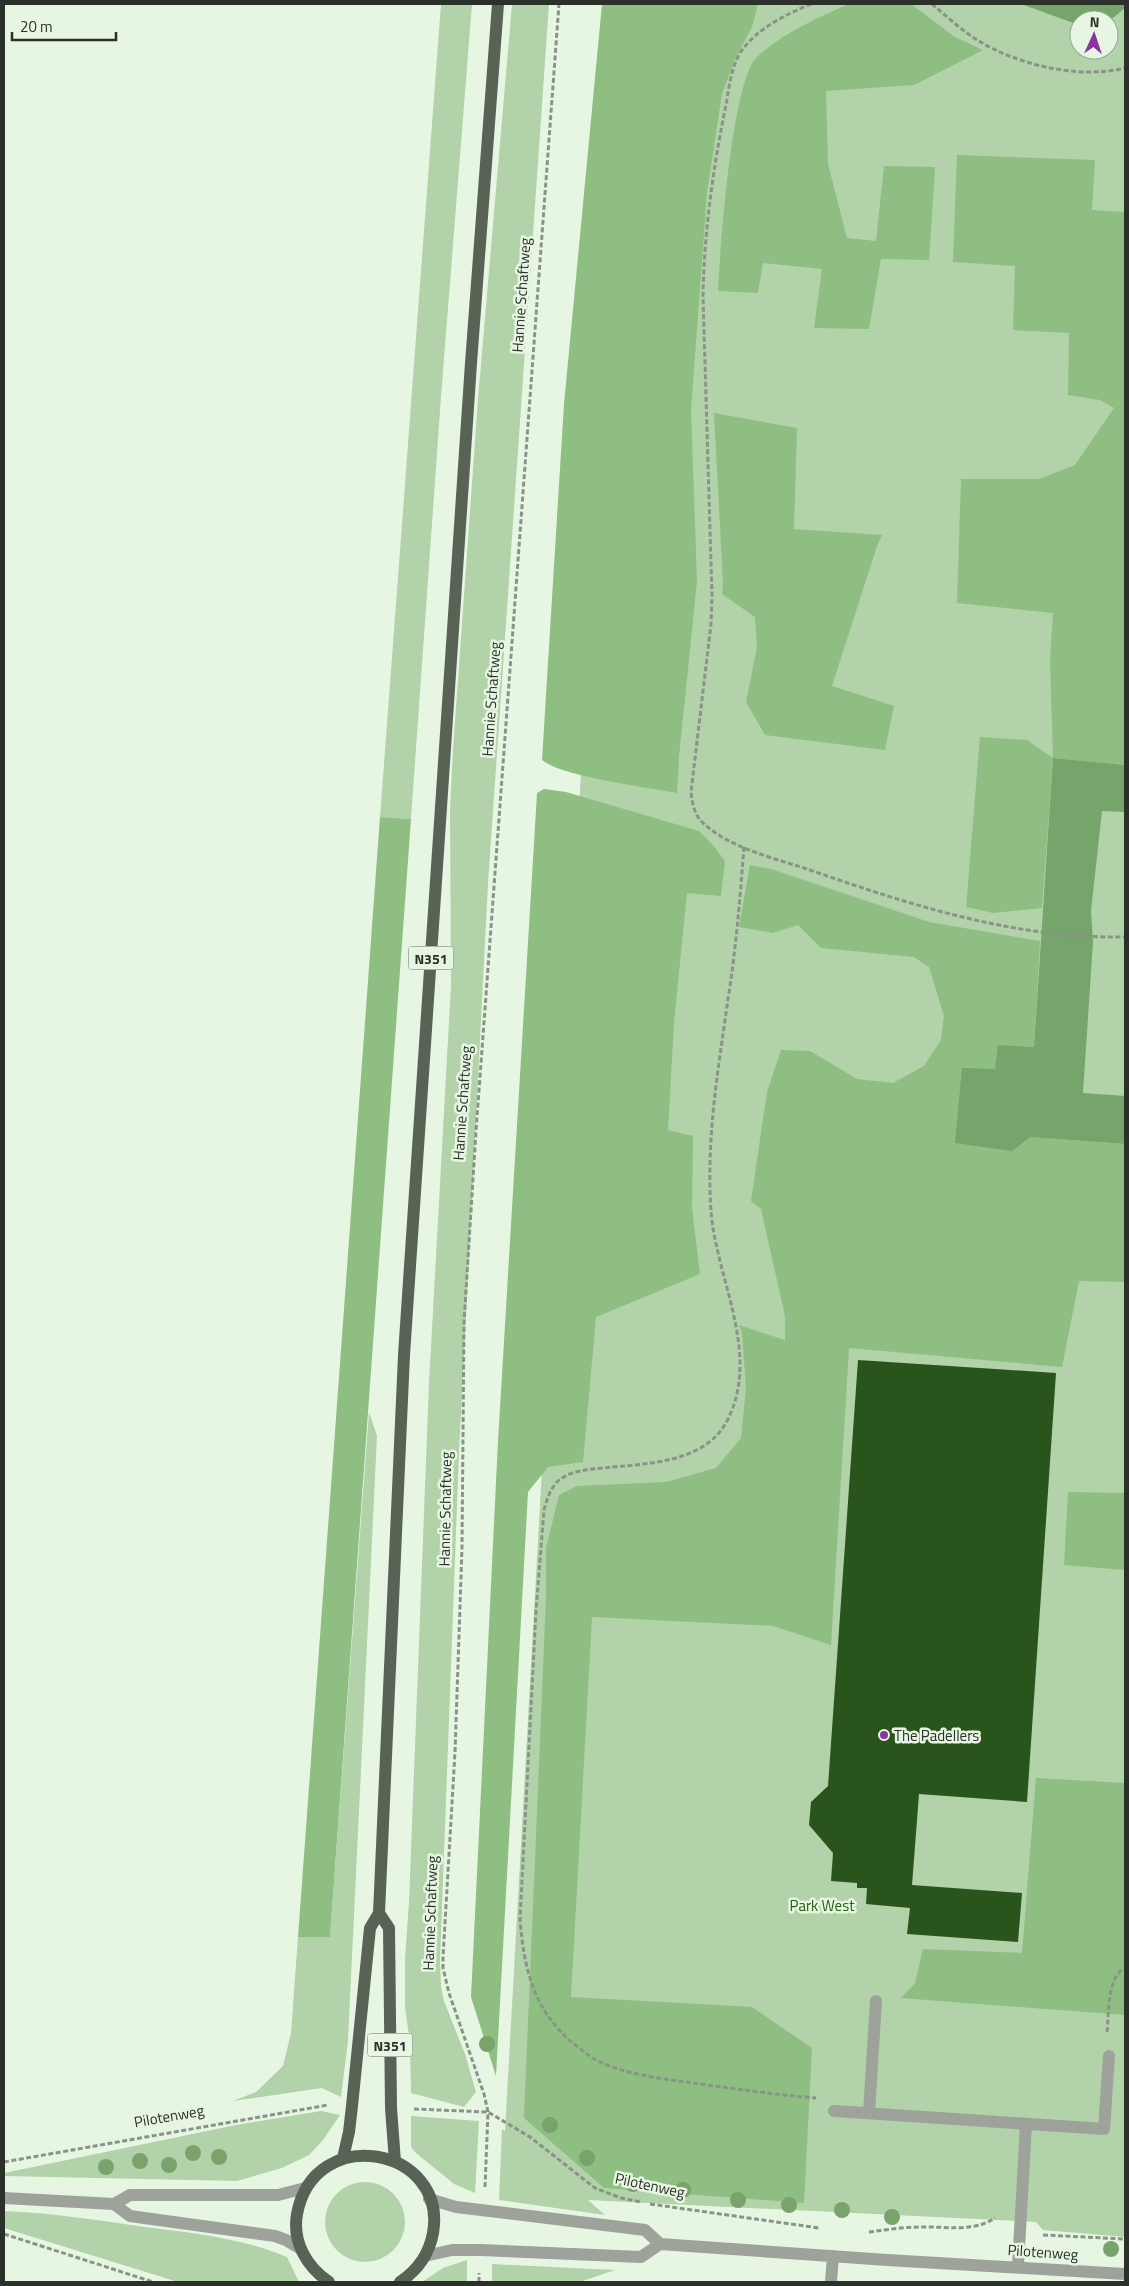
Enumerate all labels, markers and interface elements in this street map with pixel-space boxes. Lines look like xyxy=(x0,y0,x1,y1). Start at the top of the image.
scale bar xyxy=(12,10,116,42)
north arrow xyxy=(1069,10,1119,60)
text: N xyxy=(1089,11,1100,32)
text: 20 m xyxy=(20,15,53,38)
street label: Hannie Schaftweg xyxy=(506,237,537,353)
street label: Hannie Schaftweg xyxy=(476,641,507,757)
road number: N351 xyxy=(408,946,454,970)
street label: Hannie Schaftweg xyxy=(447,1045,478,1161)
street label: Hannie Schaftweg xyxy=(432,1451,458,1567)
place label: The Padellers xyxy=(894,1724,979,1747)
marker: The Padellers xyxy=(878,1729,890,1741)
street label: Hannie Schaftweg xyxy=(416,1855,444,1971)
park label: Park West xyxy=(790,1894,855,1917)
road number: N351 xyxy=(368,2034,412,2056)
street label: Pilotenweg xyxy=(132,2098,206,2133)
street label: Pilotenweg xyxy=(613,2166,687,2204)
street label: Pilotenweg xyxy=(1007,2238,1079,2266)

